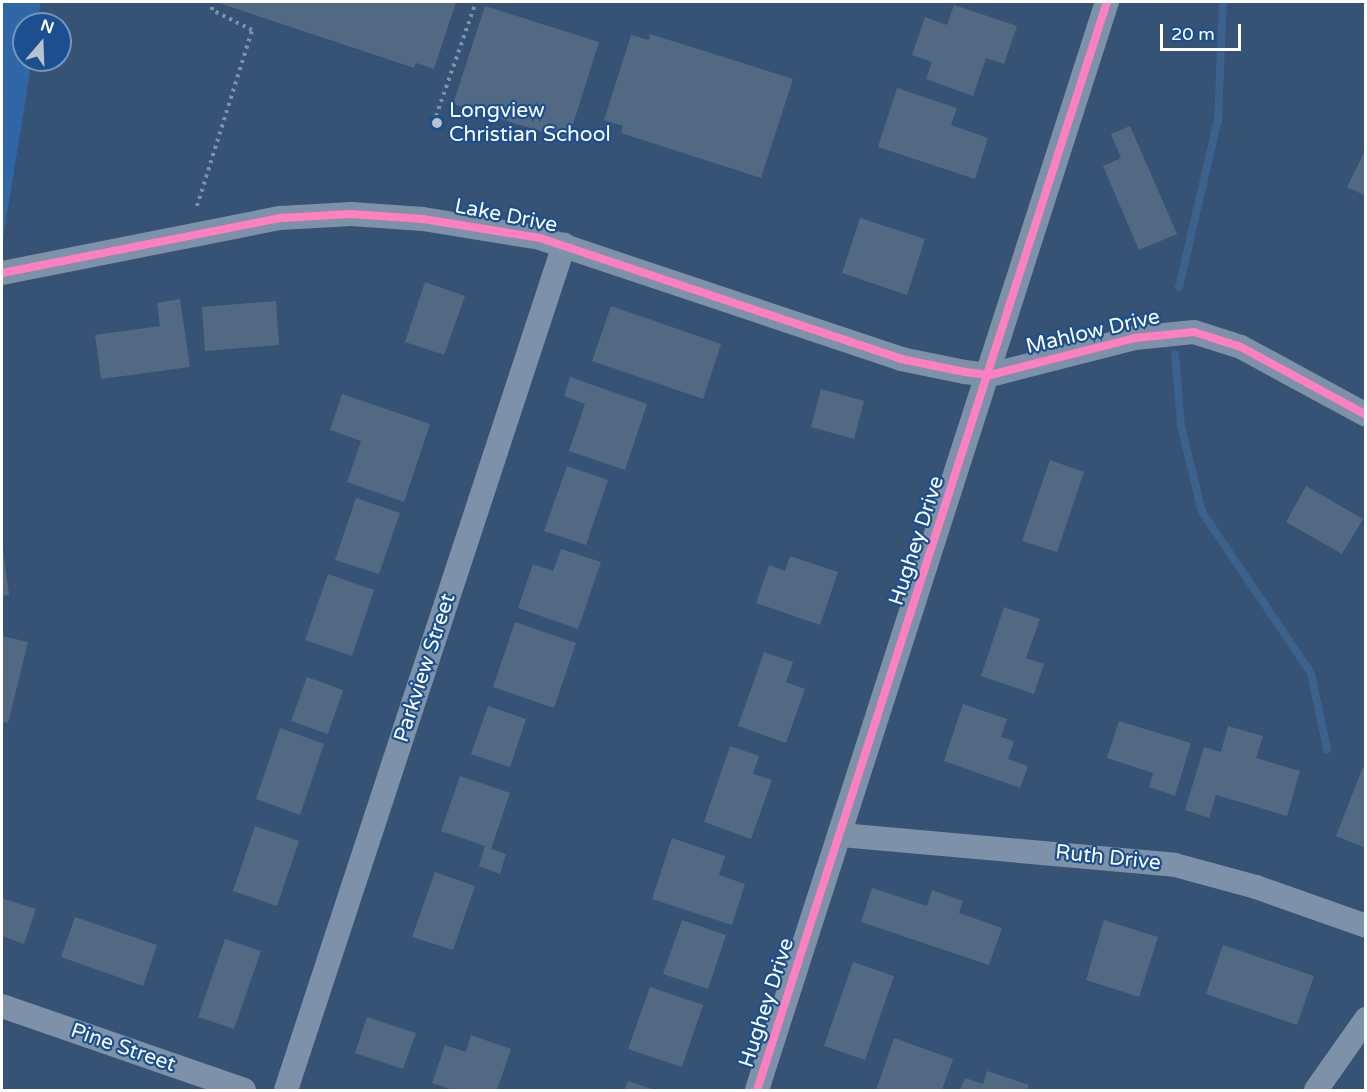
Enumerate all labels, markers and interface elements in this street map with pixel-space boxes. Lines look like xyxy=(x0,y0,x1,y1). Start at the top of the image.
north arrow xyxy=(12,12,72,72)
scale bar xyxy=(1163,12,1244,50)
text: N xyxy=(38,15,57,38)
text: 20 m xyxy=(1171,23,1215,45)
place label: Longview Christian School xyxy=(449,98,611,148)
marker: Longview Christian School xyxy=(430,116,444,130)
street label: Lake Drive xyxy=(452,194,560,238)
street label: Mahlow Drive xyxy=(1024,304,1162,360)
street label: Hughey Drive xyxy=(884,473,950,609)
street label: Parkview Street xyxy=(389,590,461,746)
street label: Ruth Drive xyxy=(1054,840,1162,876)
street label: Hughey Drive xyxy=(734,935,800,1071)
street label: Pine Street xyxy=(67,1018,179,1078)

